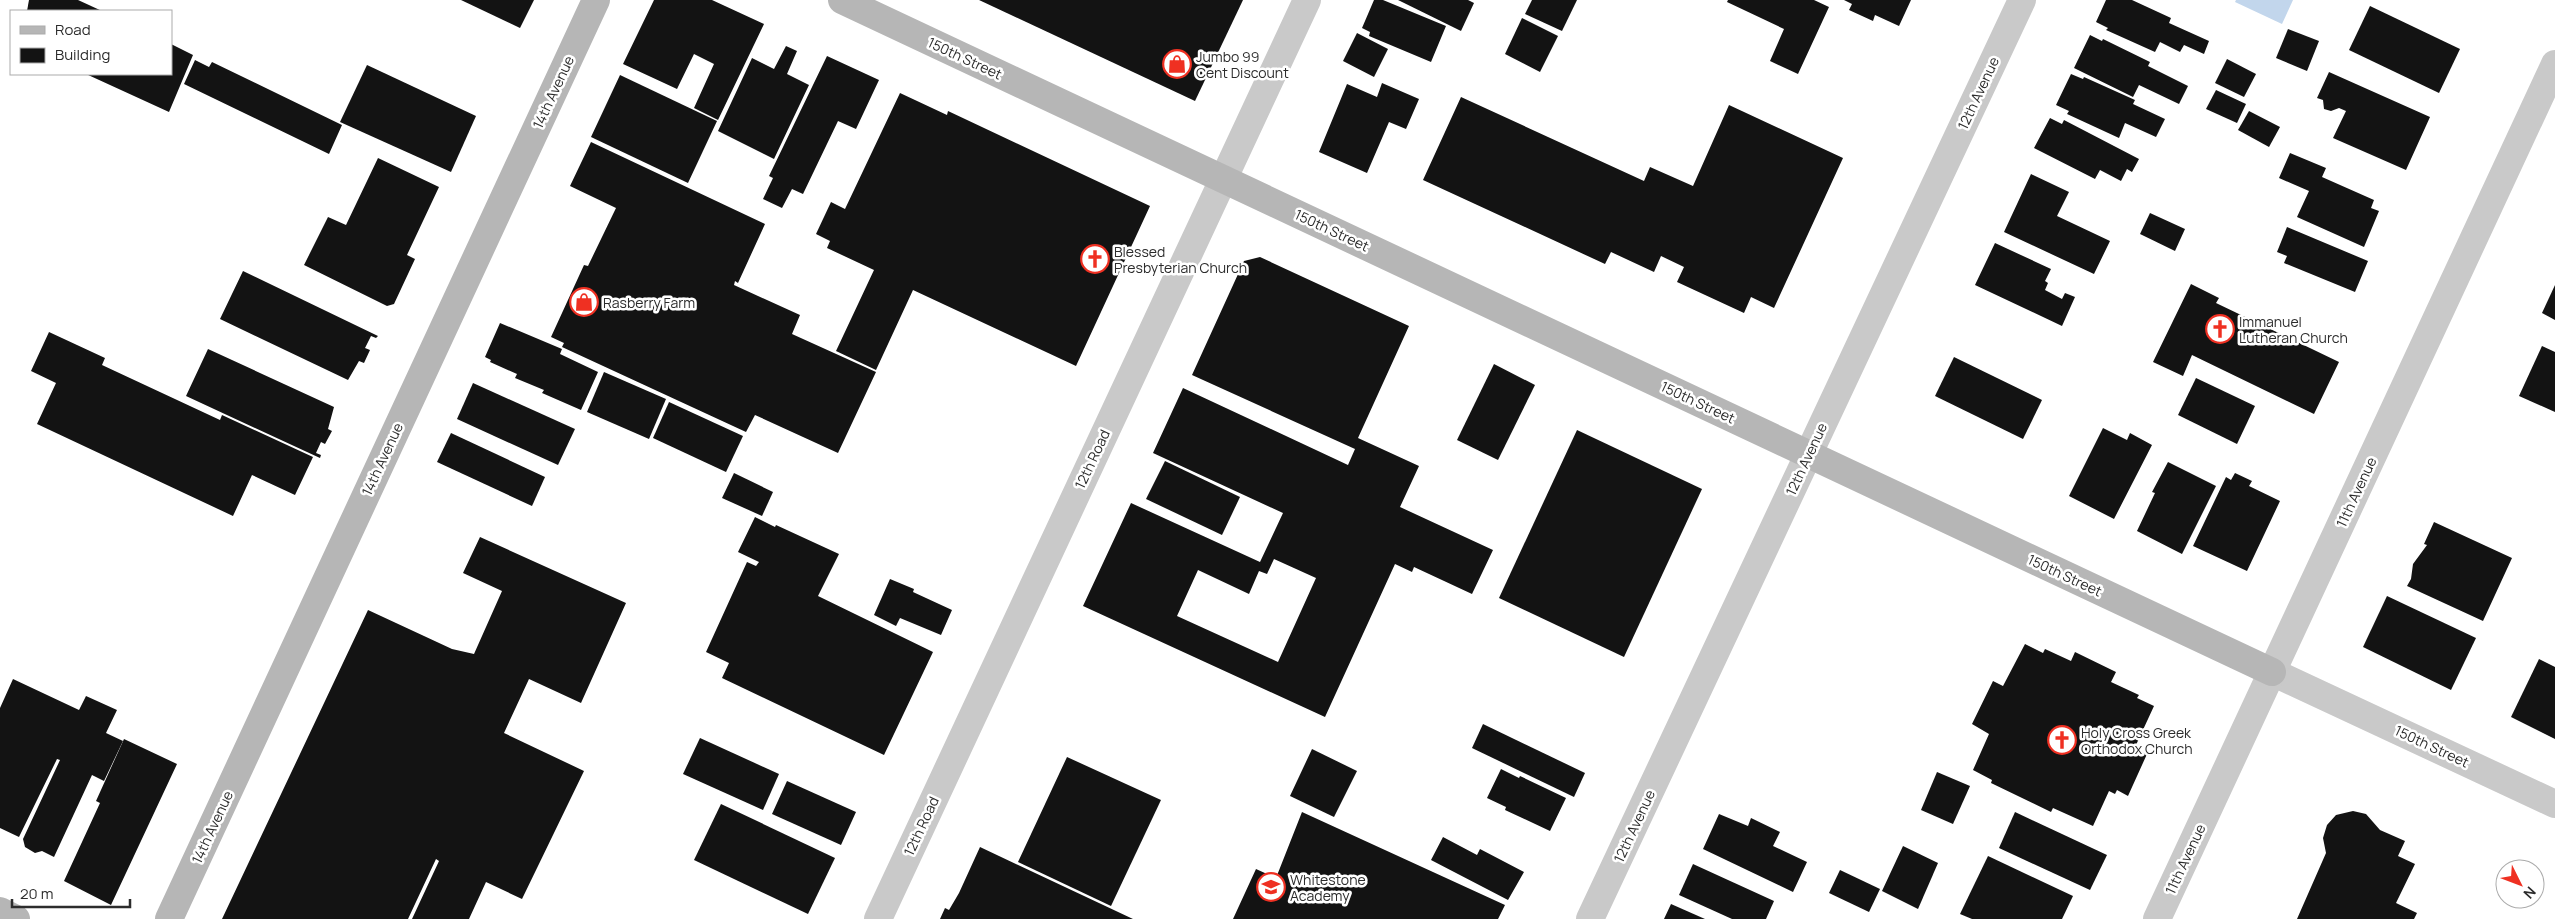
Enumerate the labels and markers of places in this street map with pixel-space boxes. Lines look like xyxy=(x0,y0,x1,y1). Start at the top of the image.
place label: Jumbo 99 Cent Discount xyxy=(1196,47,1289,82)
shop icon: Jumbo 99 Cent Discount xyxy=(1162,49,1192,79)
place label: Blessed Presbyterian Church xyxy=(1114,242,1247,277)
church icon: Blessed Presbyterian Church xyxy=(1080,244,1110,274)
shop icon: Rasberry Farm xyxy=(569,287,599,317)
place label: Rasberry Farm xyxy=(603,293,695,312)
place label: Immanuel Lutheran Church xyxy=(2239,312,2348,347)
church icon: Immanuel Lutheran Church xyxy=(2205,314,2235,344)
place label: Holy Cross Greek Orthodox Church xyxy=(2081,723,2193,758)
church icon: Holy Cross Greek Orthodox Church xyxy=(2047,725,2077,755)
place label: Whitestone Academy xyxy=(1290,870,1366,905)
school or university icon: Whitestone Academy xyxy=(1256,872,1286,902)

